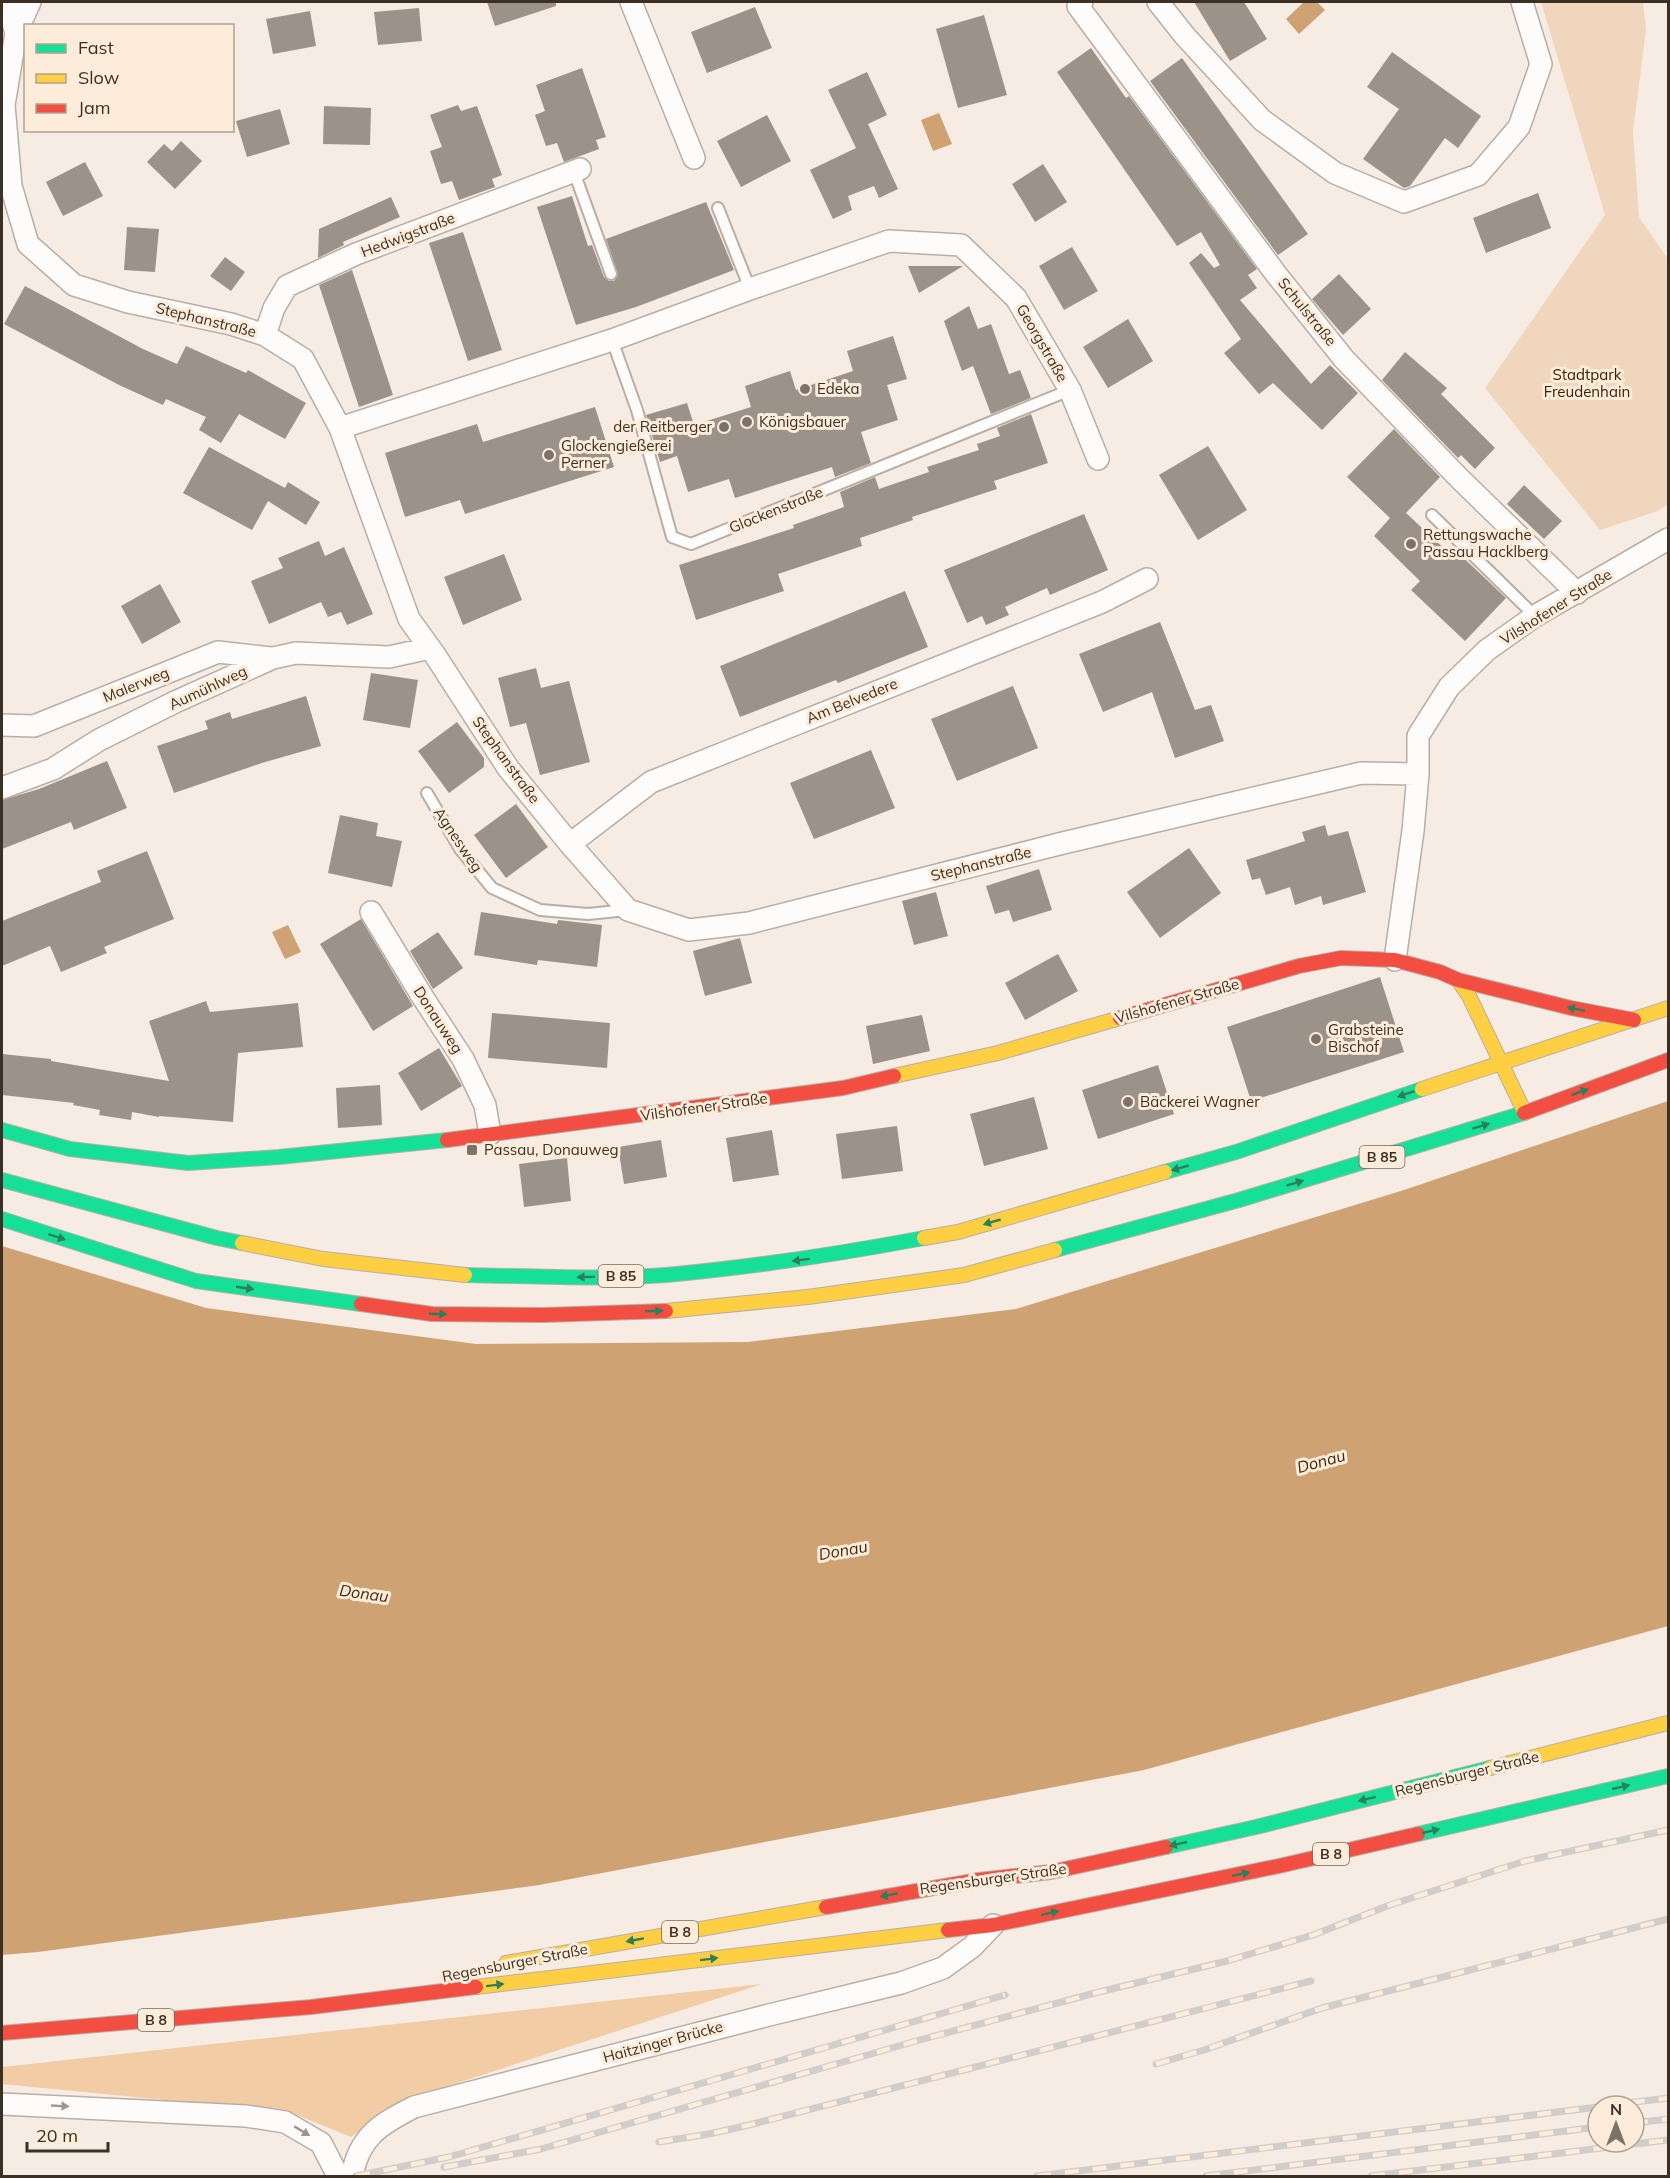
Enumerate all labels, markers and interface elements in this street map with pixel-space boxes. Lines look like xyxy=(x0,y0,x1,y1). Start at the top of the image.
legend xyxy=(24,24,234,132)
text: Fast xyxy=(78,36,114,59)
text: Slow xyxy=(78,66,120,89)
text: Jam xyxy=(78,96,111,119)
street label: Hedwigstraße xyxy=(358,208,457,261)
street label: Schulstraße xyxy=(1274,274,1341,350)
street label: Stephanstraße xyxy=(154,298,258,341)
street label: Georgstraße xyxy=(1013,300,1072,385)
park label: Stadtpark Freudenhain xyxy=(1544,365,1630,401)
place label: Edeka xyxy=(817,379,860,398)
marker: Edeka xyxy=(798,382,812,396)
place label: Königsbauer xyxy=(759,412,847,431)
marker: Königsbauer xyxy=(740,415,754,429)
place label: der Reitberger xyxy=(613,417,713,436)
marker: der Reitberger xyxy=(717,420,731,434)
place label: Glockengießerei Perner xyxy=(561,436,672,472)
marker: Glockengießerei Perner xyxy=(542,448,556,462)
street label: Glockenstraße xyxy=(726,482,826,537)
place label: Rettungswache Passau Hacklberg xyxy=(1423,525,1549,561)
marker: Rettungswache Passau Hacklberg xyxy=(1404,537,1418,551)
street label: Vilshofener Straße xyxy=(1496,565,1615,649)
street label: Aumühlweg xyxy=(166,661,250,714)
street label: Malerweg xyxy=(100,663,172,706)
street label: Am Belvedere xyxy=(803,674,900,727)
street label: Stephanstraße xyxy=(468,713,544,807)
street label: Agnesweg xyxy=(430,804,487,876)
street label: Stephanstraße xyxy=(929,842,1033,885)
street label: Vilshofener Straße xyxy=(1113,974,1241,1027)
street label: Donauweg xyxy=(410,983,467,1057)
one-way arrow xyxy=(1567,1004,1586,1013)
place label: Grabsteine Bischof xyxy=(1328,1020,1404,1056)
marker: Grabsteine Bischof xyxy=(1309,1032,1323,1046)
one-way arrow xyxy=(1571,1087,1589,1097)
street label: Vilshofener Straße xyxy=(639,1088,769,1125)
one-way arrow xyxy=(1397,1090,1415,1100)
place label: Bäckerei Wagner xyxy=(1140,1092,1260,1111)
marker: Bäckerei Wagner xyxy=(1121,1095,1135,1109)
one-way arrow xyxy=(1473,1121,1491,1130)
place label: Passau, Donauweg xyxy=(484,1140,619,1159)
marker: Passau, Donauweg xyxy=(465,1143,479,1157)
road number: B 85 xyxy=(1360,1146,1404,1168)
one-way arrow xyxy=(1170,1164,1188,1173)
one-way arrow xyxy=(1286,1178,1304,1187)
one-way arrow xyxy=(983,1218,1001,1227)
one-way arrow xyxy=(48,1232,66,1242)
one-way arrow xyxy=(791,1255,810,1265)
road number: B 85 xyxy=(598,1265,644,1287)
one-way arrow xyxy=(576,1272,595,1282)
one-way arrow xyxy=(235,1284,254,1293)
one-way arrow xyxy=(644,1307,663,1316)
one-way arrow xyxy=(428,1309,447,1318)
water label: Donau xyxy=(1295,1445,1347,1477)
water label: Donau xyxy=(817,1536,869,1564)
water label: Donau xyxy=(338,1580,390,1606)
street label: Regensburger Straße xyxy=(1393,1746,1541,1801)
one-way arrow xyxy=(1612,1781,1630,1791)
one-way arrow xyxy=(1358,1794,1377,1804)
one-way arrow xyxy=(1422,1825,1440,1835)
one-way arrow xyxy=(1168,1840,1187,1849)
road number: B 8 xyxy=(1313,1843,1349,1865)
street label: Regensburger Straße xyxy=(918,1859,1068,1898)
one-way arrow xyxy=(1232,1869,1251,1878)
one-way arrow xyxy=(880,1891,899,1900)
one-way arrow xyxy=(1041,1908,1059,1918)
road number: B 8 xyxy=(662,1921,698,1943)
one-way arrow xyxy=(625,1936,644,1945)
street label: Regensburger Straße xyxy=(440,1939,589,1986)
one-way arrow xyxy=(700,1954,719,1964)
one-way arrow xyxy=(485,1980,504,1990)
road number: B 8 xyxy=(138,2009,174,2031)
street label: Haitzinger Brücke xyxy=(601,2016,725,2067)
north arrow xyxy=(1586,2094,1646,2154)
text: N xyxy=(1610,2099,1622,2119)
one-way arrow xyxy=(50,2102,69,2111)
scale bar xyxy=(27,2115,108,2153)
text: 20 m xyxy=(36,2124,78,2147)
one-way arrow xyxy=(293,2126,310,2136)

